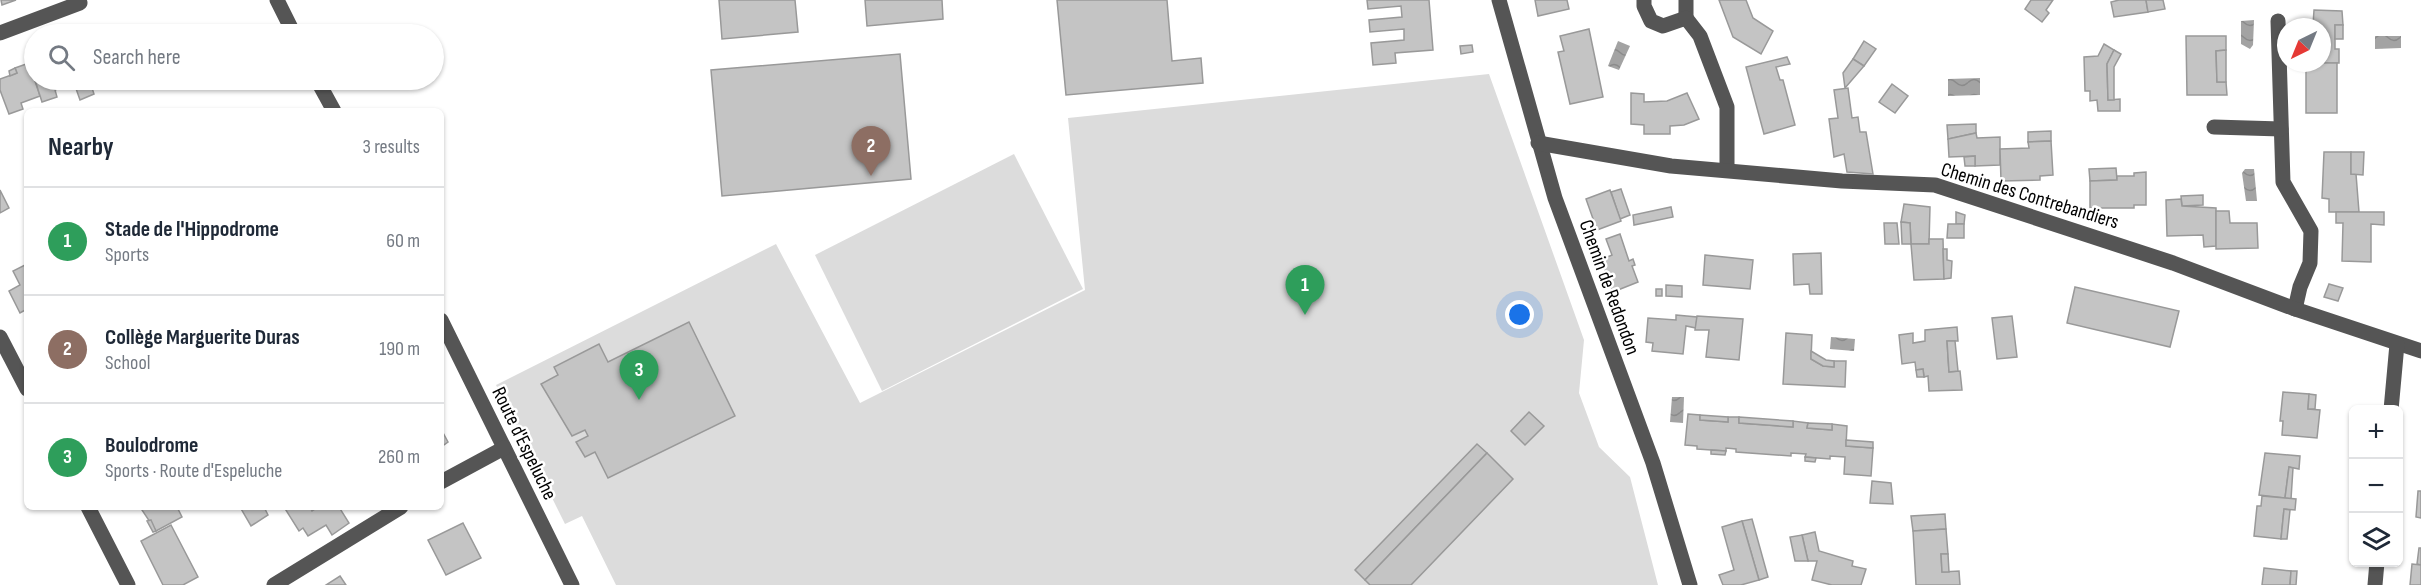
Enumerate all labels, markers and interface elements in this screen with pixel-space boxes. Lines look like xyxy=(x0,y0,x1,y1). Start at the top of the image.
north arrow xyxy=(2277,18,2331,72)
search box xyxy=(24,24,444,90)
icon: search xyxy=(45,41,78,74)
text: Search here xyxy=(93,44,180,71)
pin: 2 xyxy=(852,126,890,176)
text: Nearby xyxy=(48,132,114,163)
text: 3 results xyxy=(363,135,420,159)
street label: Chemin des Contrebandiers xyxy=(1938,157,2122,234)
text: Stade de l'Hippodrome xyxy=(105,216,279,243)
street label: Chemin de Redondon xyxy=(1574,217,1645,358)
text: 1 xyxy=(64,229,71,253)
text: 60 m xyxy=(386,229,420,253)
text: Sports xyxy=(105,243,149,267)
pin: 1 xyxy=(1286,266,1324,315)
your location xyxy=(1505,300,1534,329)
text: Collège Marguerite Duras xyxy=(105,324,300,351)
text: 2 xyxy=(63,337,72,361)
text: 190 m xyxy=(379,337,420,361)
pin: 3 xyxy=(620,350,658,400)
text: School xyxy=(105,351,150,375)
street label: Route d'Espeluche xyxy=(486,383,562,504)
map controls xyxy=(2349,405,2403,567)
button: + xyxy=(2349,405,2403,459)
text: Boulodrome xyxy=(105,432,198,459)
text: 3 xyxy=(63,445,72,469)
text: 260 m xyxy=(378,445,420,469)
text: Sports · Route d'Espeluche xyxy=(105,459,282,483)
button: − xyxy=(2349,459,2403,513)
button: layers xyxy=(2349,513,2403,567)

